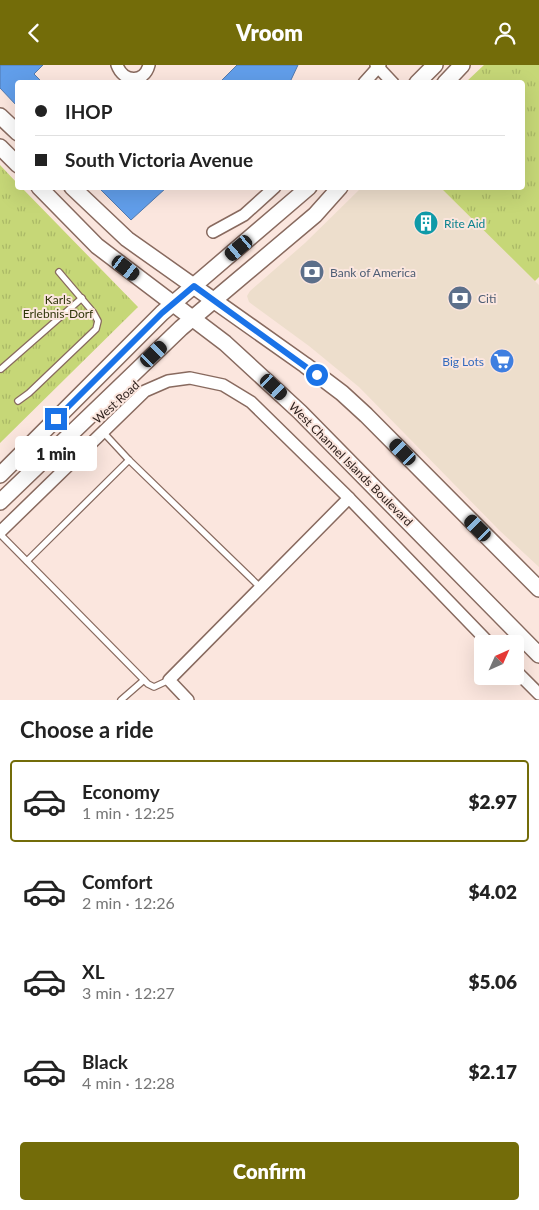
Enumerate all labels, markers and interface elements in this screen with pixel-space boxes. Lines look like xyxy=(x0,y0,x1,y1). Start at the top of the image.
icon: back xyxy=(20,19,48,47)
text: Vroom xyxy=(236,19,303,46)
icon: person xyxy=(491,19,519,47)
text: IHOP xyxy=(65,100,112,123)
text: South Victoria Avenue xyxy=(65,148,253,171)
building icon: Rite Aid xyxy=(413,210,439,236)
place label: Rite Aid xyxy=(444,216,485,231)
car xyxy=(222,233,255,263)
car xyxy=(109,253,142,283)
bank icon: Bank of America xyxy=(299,259,325,285)
place label: Bank of America xyxy=(330,265,416,280)
bank icon: Citi xyxy=(447,285,473,311)
place label: Citi xyxy=(478,291,496,306)
park label: Karls Erlebnis-Dorf xyxy=(23,292,94,321)
car xyxy=(137,338,170,370)
supermarket icon: Big Lots xyxy=(489,348,515,374)
place label: Big Lots xyxy=(442,354,484,369)
route start xyxy=(306,364,328,386)
car xyxy=(257,371,290,403)
street label: West Road xyxy=(90,377,142,427)
street label: West Channel Islands Boulevard xyxy=(286,399,416,529)
route end xyxy=(45,408,67,430)
car xyxy=(387,436,418,468)
callout: 1 min xyxy=(15,437,97,471)
text: 1 min xyxy=(36,444,76,463)
car xyxy=(462,512,493,544)
north arrow xyxy=(474,635,524,685)
map controls xyxy=(474,635,524,685)
text: Choose a ride xyxy=(20,716,154,743)
icon: car xyxy=(22,779,67,824)
text: Economy xyxy=(82,780,160,803)
text: $2.97 xyxy=(468,790,517,813)
text: 1 min · 12:25 xyxy=(82,803,175,822)
icon: car xyxy=(22,869,67,914)
text: Comfort xyxy=(82,870,153,893)
text: $4.02 xyxy=(468,880,517,903)
text: 2 min · 12:26 xyxy=(82,893,175,912)
icon: car xyxy=(22,959,67,1004)
text: XL xyxy=(82,960,105,983)
text: $5.06 xyxy=(468,970,517,993)
text: 3 min · 12:27 xyxy=(82,983,175,1002)
icon: car xyxy=(22,1049,67,1094)
text: Black xyxy=(82,1050,128,1073)
text: $2.17 xyxy=(468,1060,517,1083)
text: 4 min · 12:28 xyxy=(82,1073,175,1092)
button: Confirm xyxy=(20,1142,519,1200)

